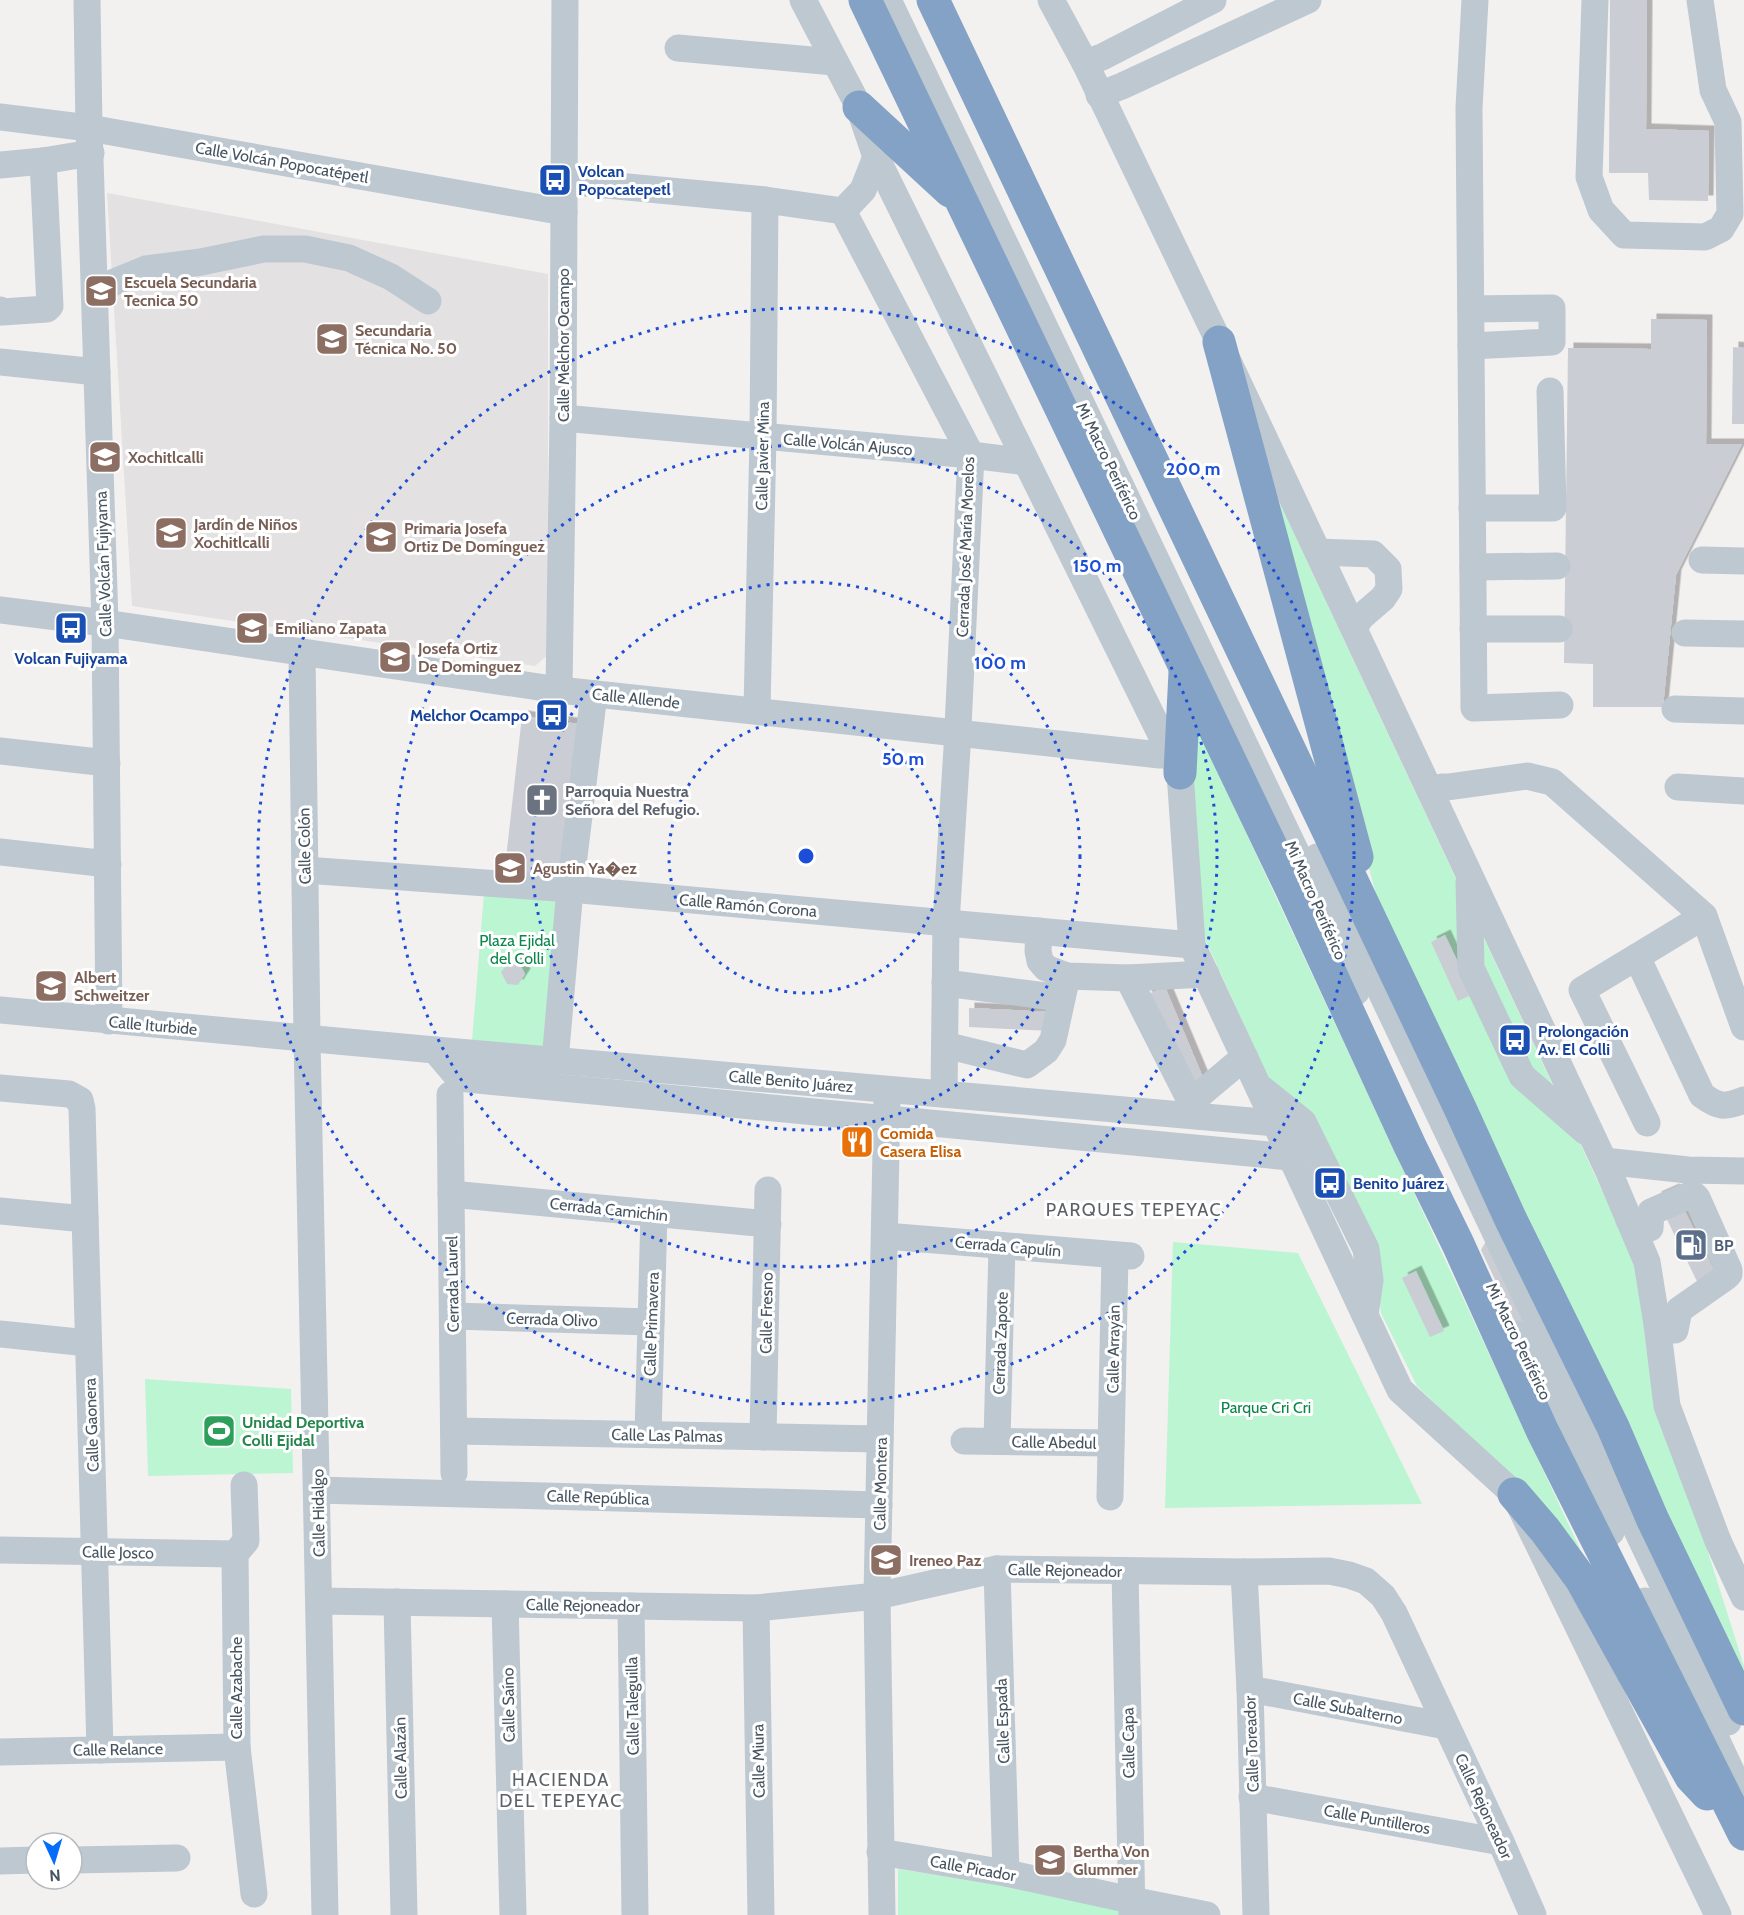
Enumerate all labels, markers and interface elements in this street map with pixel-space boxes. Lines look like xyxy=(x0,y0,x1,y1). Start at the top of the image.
street label: Calle Volcán Popocatépetl xyxy=(194,138,370,187)
bus stop icon: Volcan Popocatepetl xyxy=(537,162,573,198)
place label: Volcan Popocatepetl xyxy=(578,162,671,199)
street label: Calle Melchor Ocampo xyxy=(554,268,573,422)
school or university icon: Escuela Secundaria Tecnica 50 xyxy=(83,273,119,309)
place label: Escuela Secundaria Tecnica 50 xyxy=(124,273,257,310)
school or university icon: Secundaria Técnica No. 50 xyxy=(314,321,350,357)
place label: Secundaria Técnica No. 50 xyxy=(355,321,457,358)
street label: Mi Macro Periférico xyxy=(1072,399,1145,523)
street label: Calle Javier Mina xyxy=(752,401,773,511)
street label: Calle Volcán Ajusco xyxy=(782,429,914,460)
school or university icon: Xochitlcalli xyxy=(87,439,123,475)
place label: Xochitlcalli xyxy=(127,448,204,467)
street label: Cerrada José María Morelos xyxy=(953,456,978,638)
text: 200 m xyxy=(1166,458,1220,480)
street label: Calle Volcán Fujiyama xyxy=(91,490,116,637)
school or university icon: Jardín de Niños Xochitlcalli xyxy=(153,515,189,551)
place label: Jardín de Niños Xochitlcalli xyxy=(193,515,298,552)
school or university icon: Primaria Josefa Ortiz De Domínguez xyxy=(363,519,399,555)
place label: Primaria Josefa Ortiz De Domínguez xyxy=(404,519,545,556)
text: 150 m xyxy=(1073,555,1121,577)
bus stop icon: Volcan Fujiyama xyxy=(53,610,89,646)
school or university icon: Emiliano Zapata xyxy=(234,610,270,646)
place label: Emiliano Zapata xyxy=(275,619,386,638)
school or university icon: Josefa Ortiz De Dominguez xyxy=(377,639,413,675)
place label: Josefa Ortiz De Dominguez xyxy=(417,639,521,676)
place label: Volcan Fujiyama xyxy=(15,649,127,668)
text: 100 m xyxy=(974,652,1026,674)
street label: Calle Allende xyxy=(591,684,681,713)
bus stop icon: Melchor Ocampo xyxy=(534,697,570,733)
place label: Melchor Ocampo xyxy=(410,706,529,725)
text: 50 m xyxy=(882,748,924,770)
church icon: Parroquia Nuestra Señora del Refugio. xyxy=(524,782,560,818)
place label: Parroquia Nuestra Señora del Refugio. xyxy=(565,782,700,819)
street label: Calle Colón xyxy=(294,807,315,884)
street label: Mi Macro Periférico xyxy=(1281,838,1350,963)
centre of rings xyxy=(796,846,816,866)
school or university icon: Agustin Ya�ez xyxy=(492,850,528,886)
place label: Agustin Ya�ez xyxy=(533,859,637,878)
street label: Calle Ramón Corona xyxy=(678,890,818,921)
park label: Plaza Ejidal del Colli xyxy=(479,931,555,968)
school or university icon: Albert Schweitzer xyxy=(33,968,69,1004)
place label: Albert Schweitzer xyxy=(74,968,150,1005)
street label: Calle Iturbide xyxy=(108,1012,198,1039)
bus stop icon: Prolongación Av. El Colli xyxy=(1497,1022,1533,1058)
place label: Prolongación Av. El Colli xyxy=(1538,1022,1629,1059)
street label: Calle Benito Juárez xyxy=(728,1067,855,1096)
restaurant icon: Comida Casera Elisa xyxy=(839,1124,875,1160)
place label: Comida Casera Elisa xyxy=(880,1124,961,1161)
bus stop icon: Benito Juárez xyxy=(1312,1165,1348,1201)
place label: Benito Juárez xyxy=(1353,1174,1445,1193)
street label: Cerrada Camichín xyxy=(549,1194,669,1225)
district label: PARQUES TEPEYAC xyxy=(1046,1199,1222,1221)
fuel station icon: BP xyxy=(1673,1227,1709,1263)
street label: Cerrada Capulín xyxy=(954,1232,1062,1261)
street label: Cerrada Laurel xyxy=(442,1235,463,1332)
place label: BP xyxy=(1714,1236,1734,1255)
street label: Calle Primavera xyxy=(640,1271,663,1376)
street label: Calle Fresno xyxy=(756,1272,777,1354)
street label: Mi Macro Periférico xyxy=(1482,1279,1555,1403)
street label: Cerrada Zapote xyxy=(989,1291,1012,1395)
street label: Calle Arrayán xyxy=(1103,1304,1124,1393)
street label: Cerrada Olivo xyxy=(506,1308,598,1331)
street label: Calle Gaonera xyxy=(80,1377,103,1472)
park label: Parque Cri Cri xyxy=(1221,1398,1311,1417)
sports icon: Unidad Deportiva Colli Ejidal xyxy=(201,1413,237,1449)
place label: Unidad Deportiva Colli Ejidal xyxy=(242,1413,364,1450)
street label: Calle Las Palmas xyxy=(611,1425,723,1446)
street label: Calle Abedul xyxy=(1011,1432,1097,1453)
street label: Calle Montera xyxy=(870,1437,891,1531)
street label: Calle Hidalgo xyxy=(308,1468,329,1557)
street label: Calle República xyxy=(546,1486,650,1509)
street label: Calle Josco xyxy=(82,1542,154,1563)
school or university icon: Ireneo Paz xyxy=(868,1542,904,1578)
place label: Ireneo Paz xyxy=(909,1551,982,1570)
street label: Calle Rejoneador xyxy=(1008,1560,1123,1581)
street label: Calle Rejoneador xyxy=(526,1595,641,1616)
street label: Calle Azabache xyxy=(227,1637,246,1739)
street label: Calle Taleguilla xyxy=(622,1656,643,1756)
street label: Calle Saíno xyxy=(498,1667,519,1743)
street label: Calle Espada xyxy=(992,1678,1013,1764)
street label: Calle Subalterno xyxy=(1292,1689,1404,1728)
street label: Calle Toreador xyxy=(1240,1695,1263,1792)
street label: Calle Capa xyxy=(1118,1707,1139,1779)
street label: Calle Alazán xyxy=(390,1717,411,1799)
street label: Calle Miura xyxy=(748,1723,769,1798)
street label: Calle Relance xyxy=(73,1739,163,1760)
street label: Calle Rejoneador xyxy=(1451,1750,1517,1863)
district label: HACIENDA DEL TEPEYAC xyxy=(499,1769,623,1812)
street label: Calle Puntilleros xyxy=(1322,1801,1432,1838)
north arrow xyxy=(24,1831,84,1891)
school or university icon: Bertha Von Glummer xyxy=(1032,1842,1068,1878)
place label: Bertha Von Glummer xyxy=(1073,1842,1149,1879)
street label: Calle Picador xyxy=(928,1852,1018,1886)
text: N xyxy=(49,1866,61,1885)

